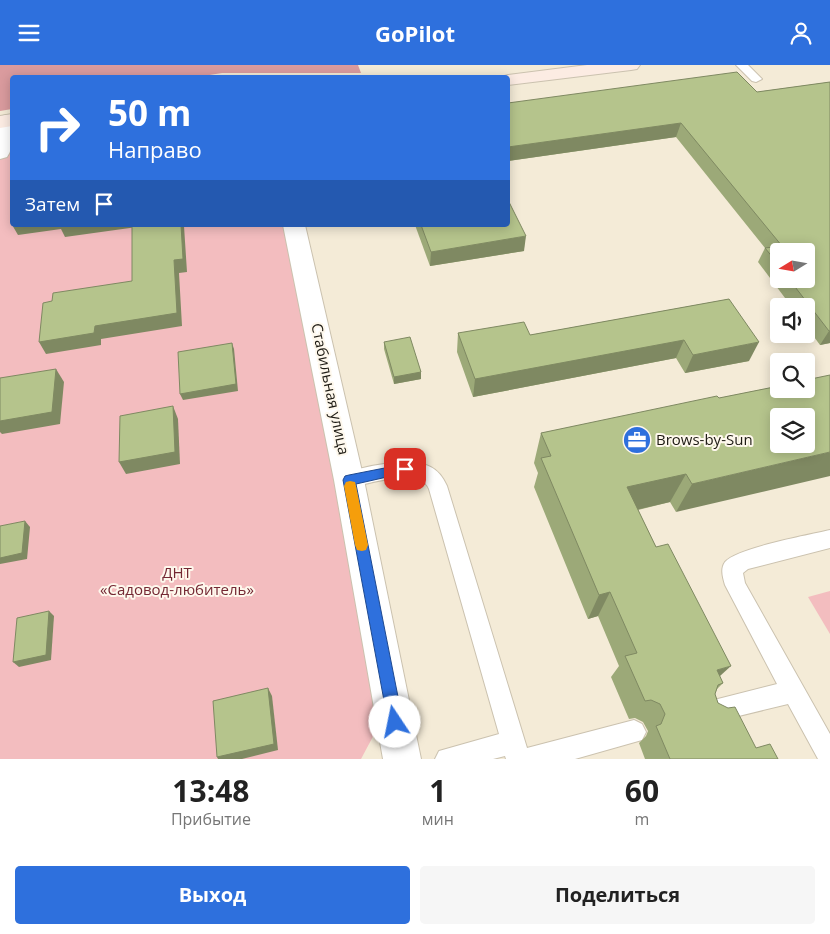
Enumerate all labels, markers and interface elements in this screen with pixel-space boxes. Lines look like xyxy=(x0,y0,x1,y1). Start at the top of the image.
text: GoPilot xyxy=(375,18,455,48)
icon: menu xyxy=(15,19,43,47)
icon: person xyxy=(787,19,815,47)
text: 50 m xyxy=(108,89,191,136)
icon: right xyxy=(25,95,90,160)
text: Направо xyxy=(108,134,202,164)
icon: arrive xyxy=(90,190,118,218)
text: Затем xyxy=(25,191,80,217)
north arrow xyxy=(770,243,815,287)
map controls xyxy=(770,243,815,453)
button: sound xyxy=(770,298,815,343)
street label: Стабильная улица xyxy=(307,321,355,456)
button: search xyxy=(770,353,815,398)
button: layers xyxy=(770,408,815,453)
office icon: Brows-by-Sun xyxy=(622,425,652,455)
place label: Brows-by-Sun xyxy=(656,429,753,449)
pin xyxy=(384,448,426,490)
icon: arrive xyxy=(391,455,419,483)
park label: ДНТ «Садовод-любитель» xyxy=(100,562,254,599)
position arrow xyxy=(368,695,420,747)
text: 13:48 xyxy=(172,770,250,811)
text: 1 xyxy=(429,770,446,811)
text: 60 xyxy=(625,770,659,811)
text: Прибытие xyxy=(171,808,251,830)
text: мин xyxy=(422,808,454,830)
text: m xyxy=(635,808,649,830)
button: Выход xyxy=(15,866,410,924)
button: Поделиться xyxy=(420,866,815,924)

